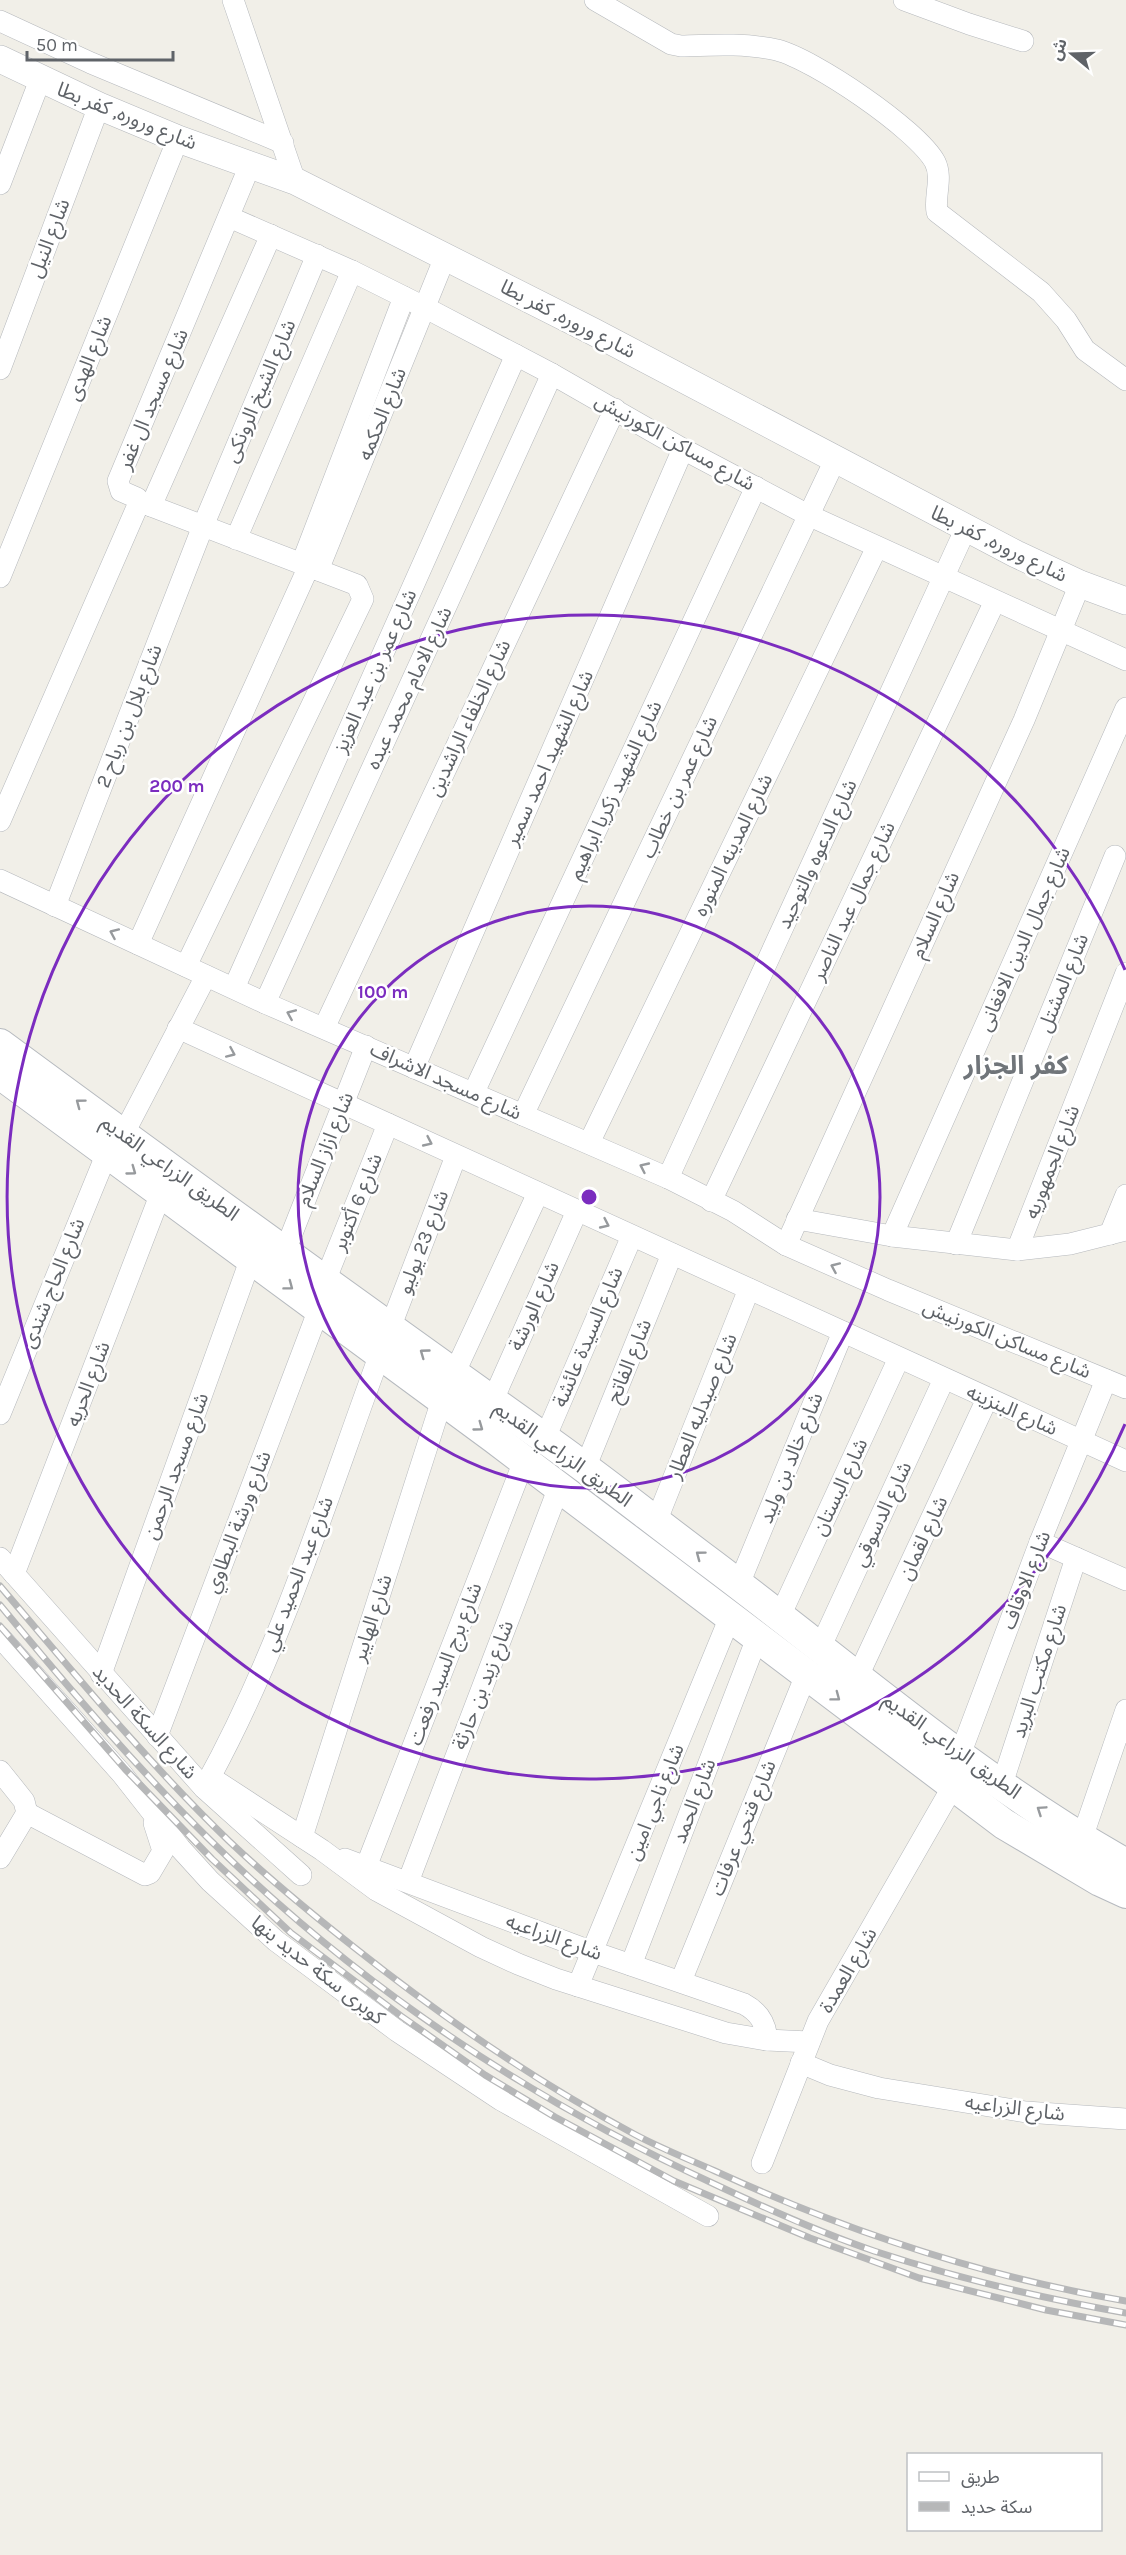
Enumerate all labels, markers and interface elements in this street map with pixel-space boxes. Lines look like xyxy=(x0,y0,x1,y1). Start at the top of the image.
scale bar xyxy=(27,24,172,62)
north arrow xyxy=(1042,24,1102,84)
text: 50 m xyxy=(36,34,78,56)
text: ش xyxy=(1046,36,1071,63)
street label: شارع وروره, كفر بطا xyxy=(53,77,200,157)
street label: شارع النيل xyxy=(23,195,77,282)
street label: شارع وروره, كفر بطا xyxy=(495,275,639,366)
street label: شارع الهدى xyxy=(62,312,119,405)
street label: شارع الشيخ الرونكى xyxy=(220,316,303,467)
street label: شارع مسجد ال غفر xyxy=(113,325,196,475)
street label: شارع الحكمه xyxy=(353,364,414,465)
street label: شارع مساكن الكورنيش xyxy=(590,389,759,498)
street label: شارع وروره, كفر بطا xyxy=(926,501,1071,590)
street label: شارع عمر بن عبد العزيز xyxy=(328,586,424,759)
street label: شارع الامام محمد عبده xyxy=(361,603,459,774)
street label: شارع الخلفاء الراشدين xyxy=(423,636,518,801)
street label: شارع بلال بن رباح 2 xyxy=(91,641,170,792)
street label: شارع الشهيد احمد سمير xyxy=(499,667,601,852)
street label: شارع الشهيد زكريا ابراهيم xyxy=(563,697,669,884)
street label: شارع عمر بن خطاب xyxy=(636,712,725,863)
street label: شارع المدينه المنوره xyxy=(689,770,780,921)
text: 200 m xyxy=(149,775,205,797)
street label: شارع الدعوه والتوحيد xyxy=(772,776,864,934)
street label: شارع جمال عبد الناصر xyxy=(806,818,903,986)
street label: شارع جمال الدين الافغانى xyxy=(973,843,1078,1036)
street label: شارع السلام xyxy=(906,868,967,963)
one-way arrow xyxy=(110,928,121,940)
street label: شارع المشتل xyxy=(1033,930,1096,1037)
text: 100 m xyxy=(358,981,408,1003)
one-way arrow xyxy=(287,1009,298,1021)
street label: شارع مسجد الاشراف xyxy=(366,1037,525,1127)
one-way arrow xyxy=(225,1045,236,1057)
district label: كفر الجزار xyxy=(963,1050,1069,1081)
street label: شارع ازاز السلام xyxy=(292,1089,361,1210)
one-way arrow xyxy=(75,1099,86,1110)
street label: شارع الجمهوريه xyxy=(1020,1102,1087,1223)
street label: الطريق الزراعي القديم xyxy=(94,1110,244,1229)
one-way arrow xyxy=(421,1135,432,1147)
street label: شارع 6 أكتوبر xyxy=(326,1150,390,1256)
one-way arrow xyxy=(639,1163,650,1175)
one-way arrow xyxy=(125,1164,136,1175)
street label: شارع 23 يوليو xyxy=(393,1187,456,1298)
centre of rings xyxy=(579,1187,599,1207)
street label: شارع الحاج شندى xyxy=(16,1215,92,1352)
one-way arrow xyxy=(599,1216,610,1228)
street label: شارع الورشة xyxy=(504,1258,567,1355)
one-way arrow xyxy=(830,1262,841,1274)
street label: شارع السيدة عائشة xyxy=(548,1264,631,1412)
one-way arrow xyxy=(282,1279,293,1290)
street label: شارع مساكن الكورنيش xyxy=(919,1295,1094,1386)
street label: شارع الفاتح xyxy=(602,1316,659,1407)
street label: شارع صيدليه العطار xyxy=(662,1330,744,1484)
street label: شارع الحريه xyxy=(61,1338,118,1431)
one-way arrow xyxy=(420,1349,431,1360)
street label: شارع البنزينه xyxy=(962,1380,1061,1443)
street label: شارع خالد بن وليد xyxy=(754,1389,830,1528)
street label: شارع مسجد الرحمن xyxy=(139,1390,216,1543)
street label: الطريق الزراعي القديم xyxy=(487,1396,637,1515)
one-way arrow xyxy=(473,1420,484,1431)
street label: شارع البستان xyxy=(807,1435,875,1540)
street label: شارع ورشة البطاوي xyxy=(200,1448,279,1598)
street label: شارع الدسوقي xyxy=(848,1458,920,1572)
street label: شارع لقمان xyxy=(894,1492,955,1585)
street label: شارع عبد الحميد علي xyxy=(258,1493,342,1656)
street label: شارع الاوقاف xyxy=(997,1528,1058,1634)
one-way arrow xyxy=(696,1551,707,1562)
street label: شارع الهايبر xyxy=(347,1571,400,1666)
street label: شارع برج السيد رفعت xyxy=(403,1579,489,1750)
street label: شارع مكتب البريد xyxy=(1007,1601,1074,1742)
street label: شارع زيد بن حارثة xyxy=(448,1617,521,1754)
street label: شارع السكة الحديد xyxy=(86,1660,202,1786)
street label: الطريق الزراعي القديم xyxy=(876,1688,1026,1807)
one-way arrow xyxy=(829,1690,840,1701)
street label: شارع ناجي امين xyxy=(621,1740,692,1865)
street label: شارع الحمد xyxy=(667,1756,723,1848)
street label: شارع فتحي عرفات xyxy=(705,1757,784,1901)
one-way arrow xyxy=(1037,1806,1047,1818)
street label: شارع الزراعيه xyxy=(502,1909,605,1968)
street label: كوبرى سكة حديد بنها xyxy=(247,1911,390,2030)
street label: شارع العمدة xyxy=(814,1923,884,2018)
street label: شارع الزراعيه xyxy=(963,2090,1066,2129)
legend xyxy=(907,2453,1102,2531)
text: طريق xyxy=(961,2466,1000,2488)
text: سكة حديد xyxy=(961,2496,1032,2518)

